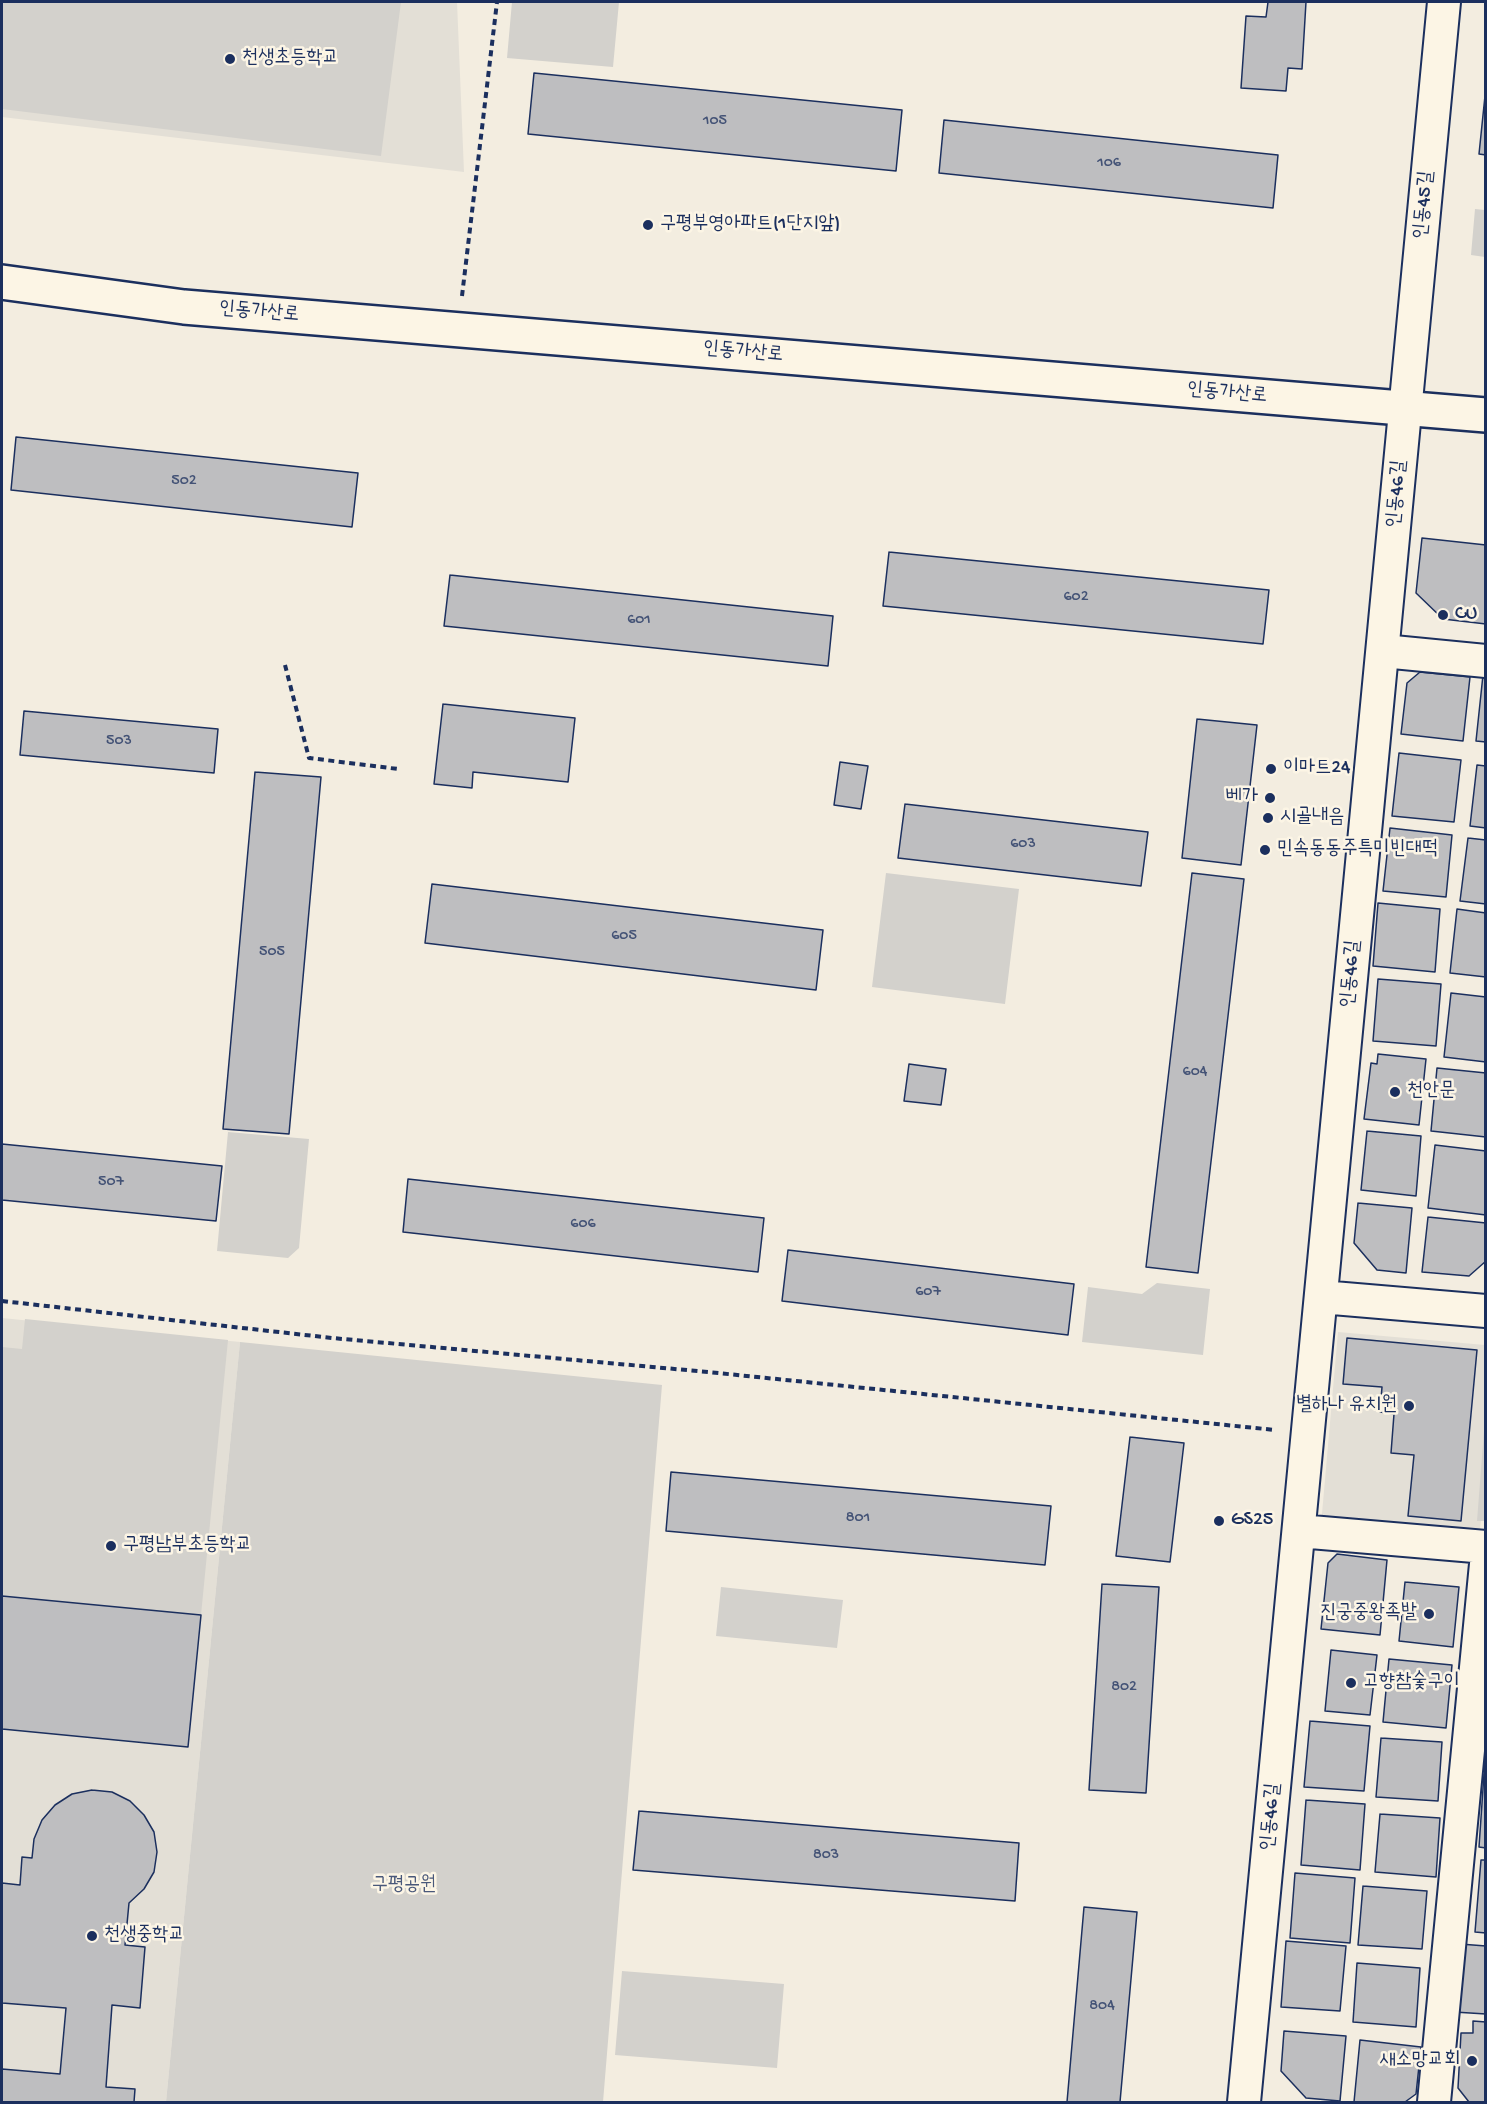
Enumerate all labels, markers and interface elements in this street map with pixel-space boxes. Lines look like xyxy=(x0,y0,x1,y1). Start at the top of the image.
place label: 천생초등학교 xyxy=(242,47,339,71)
marker: 천생초등학교 xyxy=(223,52,237,66)
house number: 105 xyxy=(703,112,727,132)
house number: 106 xyxy=(1097,154,1121,174)
street label: 인동45길 xyxy=(1410,170,1440,240)
place label: 구평부영아파트(1단지앞) xyxy=(660,213,840,237)
marker: 구평부영아파트(1단지앞) xyxy=(641,218,655,232)
street label: 인동가산로 xyxy=(218,298,300,328)
street label: 인동가산로 xyxy=(702,338,784,368)
street label: 인동가산로 xyxy=(1186,379,1268,409)
street label: 인동46길 xyxy=(1383,459,1413,529)
house number: 502 xyxy=(171,472,197,492)
house number: 602 xyxy=(1063,588,1089,608)
place label: CU xyxy=(1455,603,1477,627)
marker: CU xyxy=(1436,608,1450,622)
house number: 601 xyxy=(627,611,651,631)
house number: 503 xyxy=(106,732,132,752)
place label: 이마트24 xyxy=(1283,757,1351,781)
marker: 이마트24 xyxy=(1264,762,1278,776)
place label: 베가 xyxy=(1226,786,1258,810)
marker: 베가 xyxy=(1263,791,1277,805)
place label: 시골내음 xyxy=(1280,806,1344,830)
marker: 시골내음 xyxy=(1261,811,1275,825)
house number: 603 xyxy=(1010,835,1036,855)
place label: 민속동동주특미빈대떡 xyxy=(1277,838,1438,862)
marker: 민속동동주특미빈대떡 xyxy=(1258,843,1272,857)
house number: 605 xyxy=(611,927,637,947)
street label: 인동46길 xyxy=(1337,939,1367,1009)
house number: 505 xyxy=(259,943,285,963)
house number: 604 xyxy=(1183,1063,1207,1083)
place label: 천안문 xyxy=(1407,1080,1455,1104)
marker: 천안문 xyxy=(1388,1085,1402,1099)
house number: 507 xyxy=(98,1173,124,1193)
house number: 606 xyxy=(570,1215,596,1235)
house number: 607 xyxy=(915,1283,941,1303)
place label: 별하나 유치원 xyxy=(1296,1394,1397,1418)
marker: 별하나 유치원 xyxy=(1402,1399,1416,1413)
house number: 801 xyxy=(846,1509,870,1529)
place label: GS25 xyxy=(1231,1509,1273,1533)
marker: GS25 xyxy=(1212,1514,1226,1528)
place label: 구평남부초등학교 xyxy=(123,1534,252,1558)
marker: 구평남부초등학교 xyxy=(104,1539,118,1553)
place label: 진궁중왕족발 xyxy=(1320,1602,1417,1626)
marker: 진궁중왕족발 xyxy=(1422,1607,1436,1621)
place label: 고향참숯구이 xyxy=(1363,1671,1460,1695)
marker: 고향참숯구이 xyxy=(1344,1676,1358,1690)
house number: 802 xyxy=(1111,1678,1137,1698)
street label: 인동46길 xyxy=(1257,1782,1287,1852)
house number: 803 xyxy=(813,1846,839,1866)
park label: 구평공원 xyxy=(372,1874,436,1898)
place label: 천생중학교 xyxy=(104,1924,184,1948)
marker: 천생중학교 xyxy=(85,1929,99,1943)
house number: 804 xyxy=(1089,1997,1115,2017)
place label: 새소망교회 xyxy=(1380,2049,1460,2073)
marker: 새소망교회 xyxy=(1465,2054,1479,2068)

